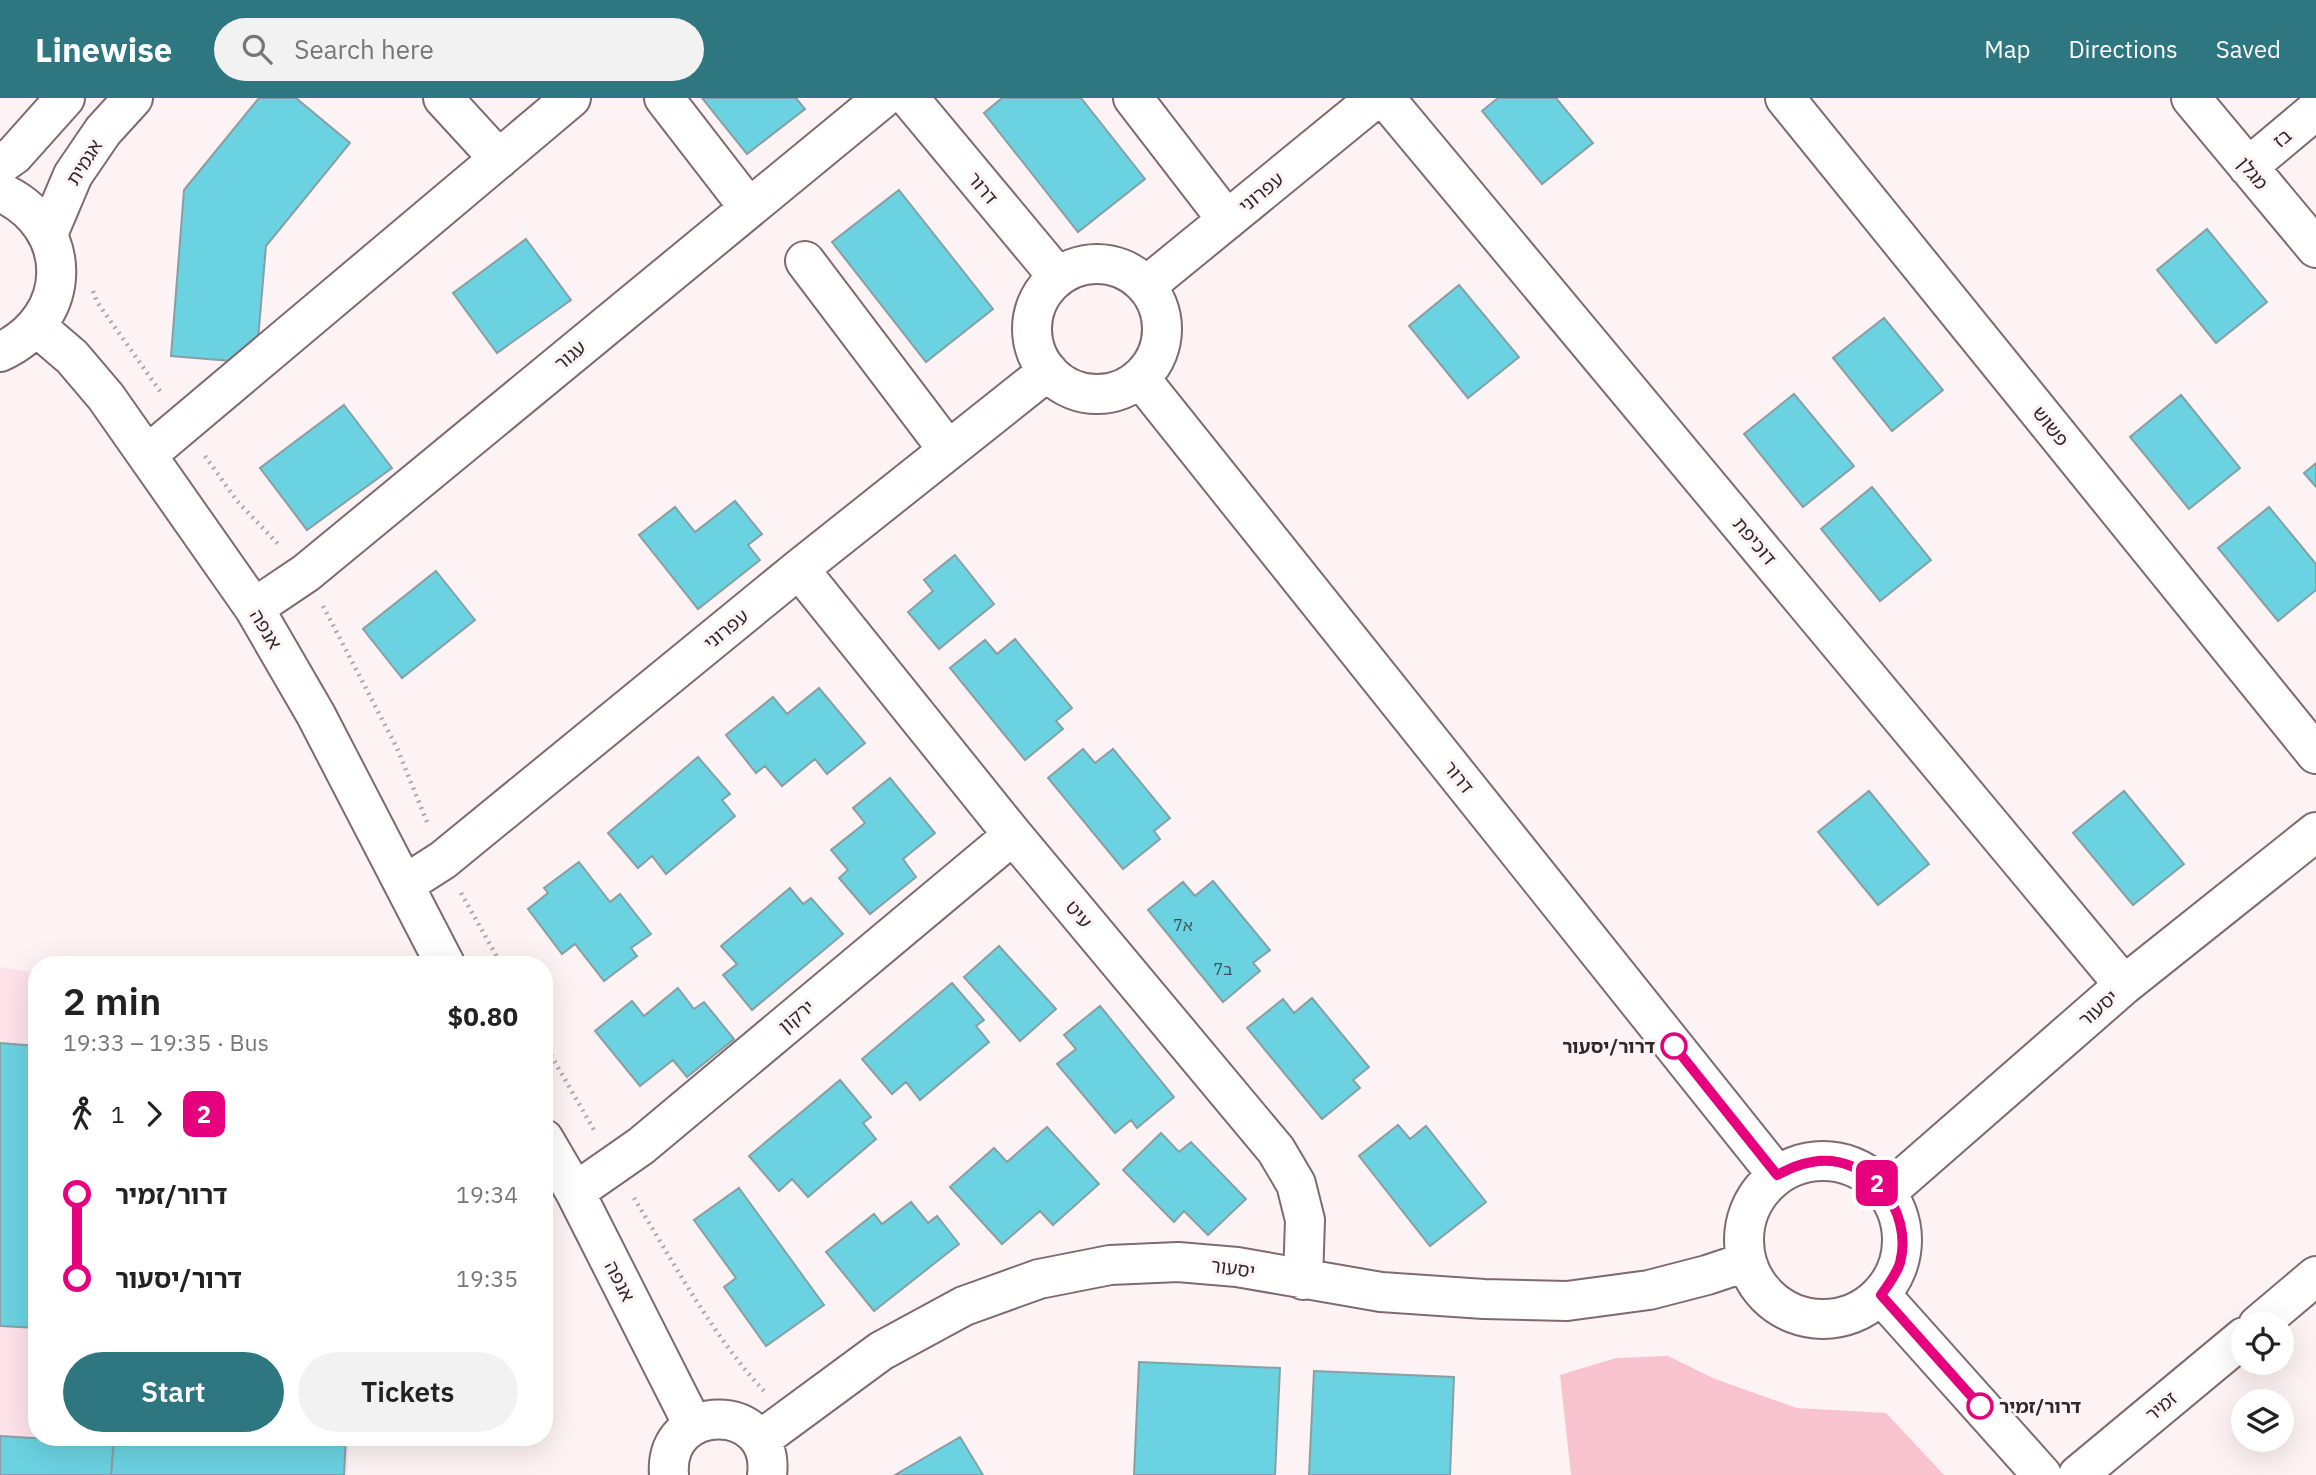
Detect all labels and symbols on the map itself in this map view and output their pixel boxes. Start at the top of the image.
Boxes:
street label: בז [2268,123,2296,153]
street label: אגמית [61,135,107,189]
street label: מגלן [2232,152,2274,194]
street label: דרור [963,167,1003,209]
street label: עפרוני [1234,167,1288,217]
street label: עגור [549,335,591,375]
street label: פשוש [2028,401,2074,451]
street label: דוכיפת [1728,512,1782,570]
street label: עפרוני [699,604,753,654]
street label: אנפה [245,605,287,653]
street label: דרור [1439,756,1479,798]
street label: עיט [1061,895,1097,933]
house number: 7א [1173,915,1193,935]
house number: 7ב [1214,959,1232,979]
street label: יסעור [2073,984,2123,1032]
street label: ירקון [773,994,819,1038]
marker: דרור/יסעור [1661,1033,1687,1059]
place label: דרור/יסעור [1562,1034,1655,1058]
line badge: 2 [1854,1160,1900,1206]
street label: יסעור [1209,1253,1257,1283]
street label: אנפה [600,1257,640,1305]
street label: זמיר [2140,1386,2182,1426]
marker: דרור/זמיר [1967,1393,1993,1419]
place label: דרור/זמיר [1999,1394,2081,1418]

